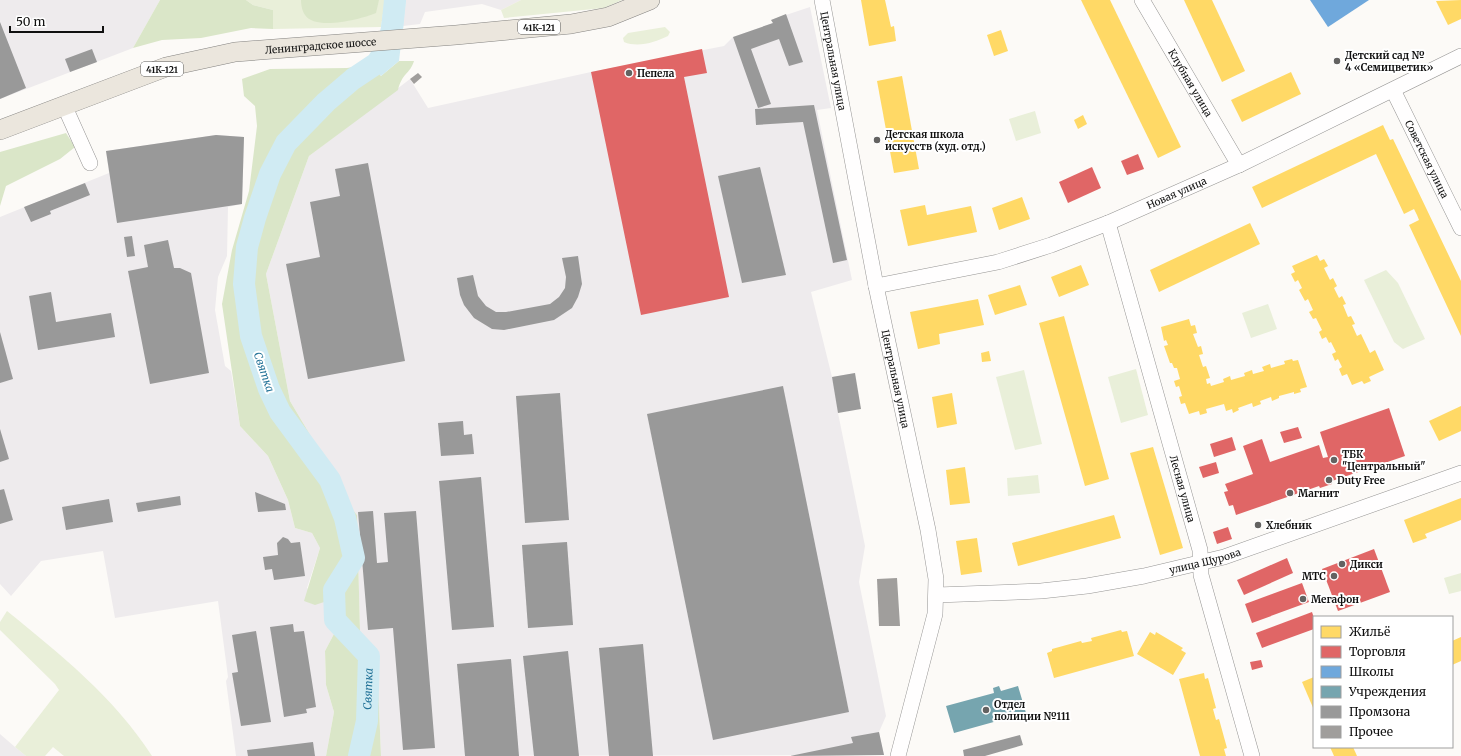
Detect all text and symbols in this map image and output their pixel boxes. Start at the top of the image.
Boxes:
scale bar [10,8,103,34]
street label: Центральная улица [818,10,849,112]
text: 50 m [16,14,45,29]
road number: 41К-121 [518,20,560,34]
street label: Ленинградское шоссе [264,35,377,56]
street label: Клубная улица [1166,47,1216,120]
place label: Детский сад № 4 «Семицветик» [1345,49,1434,74]
marker: Детский сад № 4 «Семицветик» [1332,56,1342,66]
road number: 41К-121 [141,62,183,76]
place label: Пепела [637,67,675,80]
marker: Пепела [624,68,634,78]
street label: Советская улица [1402,118,1452,201]
place label: Детская школа искусств (худ. отд.) [885,128,986,153]
marker: Детская школа искусств (худ. отд.) [872,135,882,145]
street label: Новая улица [1144,173,1209,212]
street label: Центральная улица [879,328,913,430]
water label: Святка [251,350,277,394]
place label: ТБК "Центральный" [1342,448,1425,473]
street label: Лесная улица [1167,454,1199,524]
marker: ТБК "Центральный" [1329,455,1339,465]
place label: Duty Free [1337,474,1385,487]
marker: Duty Free [1324,475,1334,485]
place label: Магнит [1298,487,1339,500]
marker: Магнит [1285,488,1295,498]
place label: Хлебник [1266,519,1312,532]
marker: Хлебник [1253,520,1263,530]
street label: улица Щурова [1168,545,1243,576]
place label: Дикси [1350,558,1383,571]
marker: Дикси [1337,559,1347,569]
place label: МТС [1302,570,1326,583]
marker: МТС [1329,571,1339,581]
place label: Мегафон [1311,593,1359,606]
marker: Мегафон [1298,594,1308,604]
legend [1313,616,1453,748]
text: Жильё [1349,624,1390,639]
text: Торговля [1349,644,1406,659]
text: Школы [1349,664,1394,679]
water label: Святка [360,668,376,710]
text: Учреждения [1348,684,1426,699]
place label: Отдел полиции №111 [994,698,1070,723]
text: Промзона [1349,704,1411,719]
marker: Отдел полиции №111 [981,705,991,715]
text: Прочее [1349,724,1393,739]

